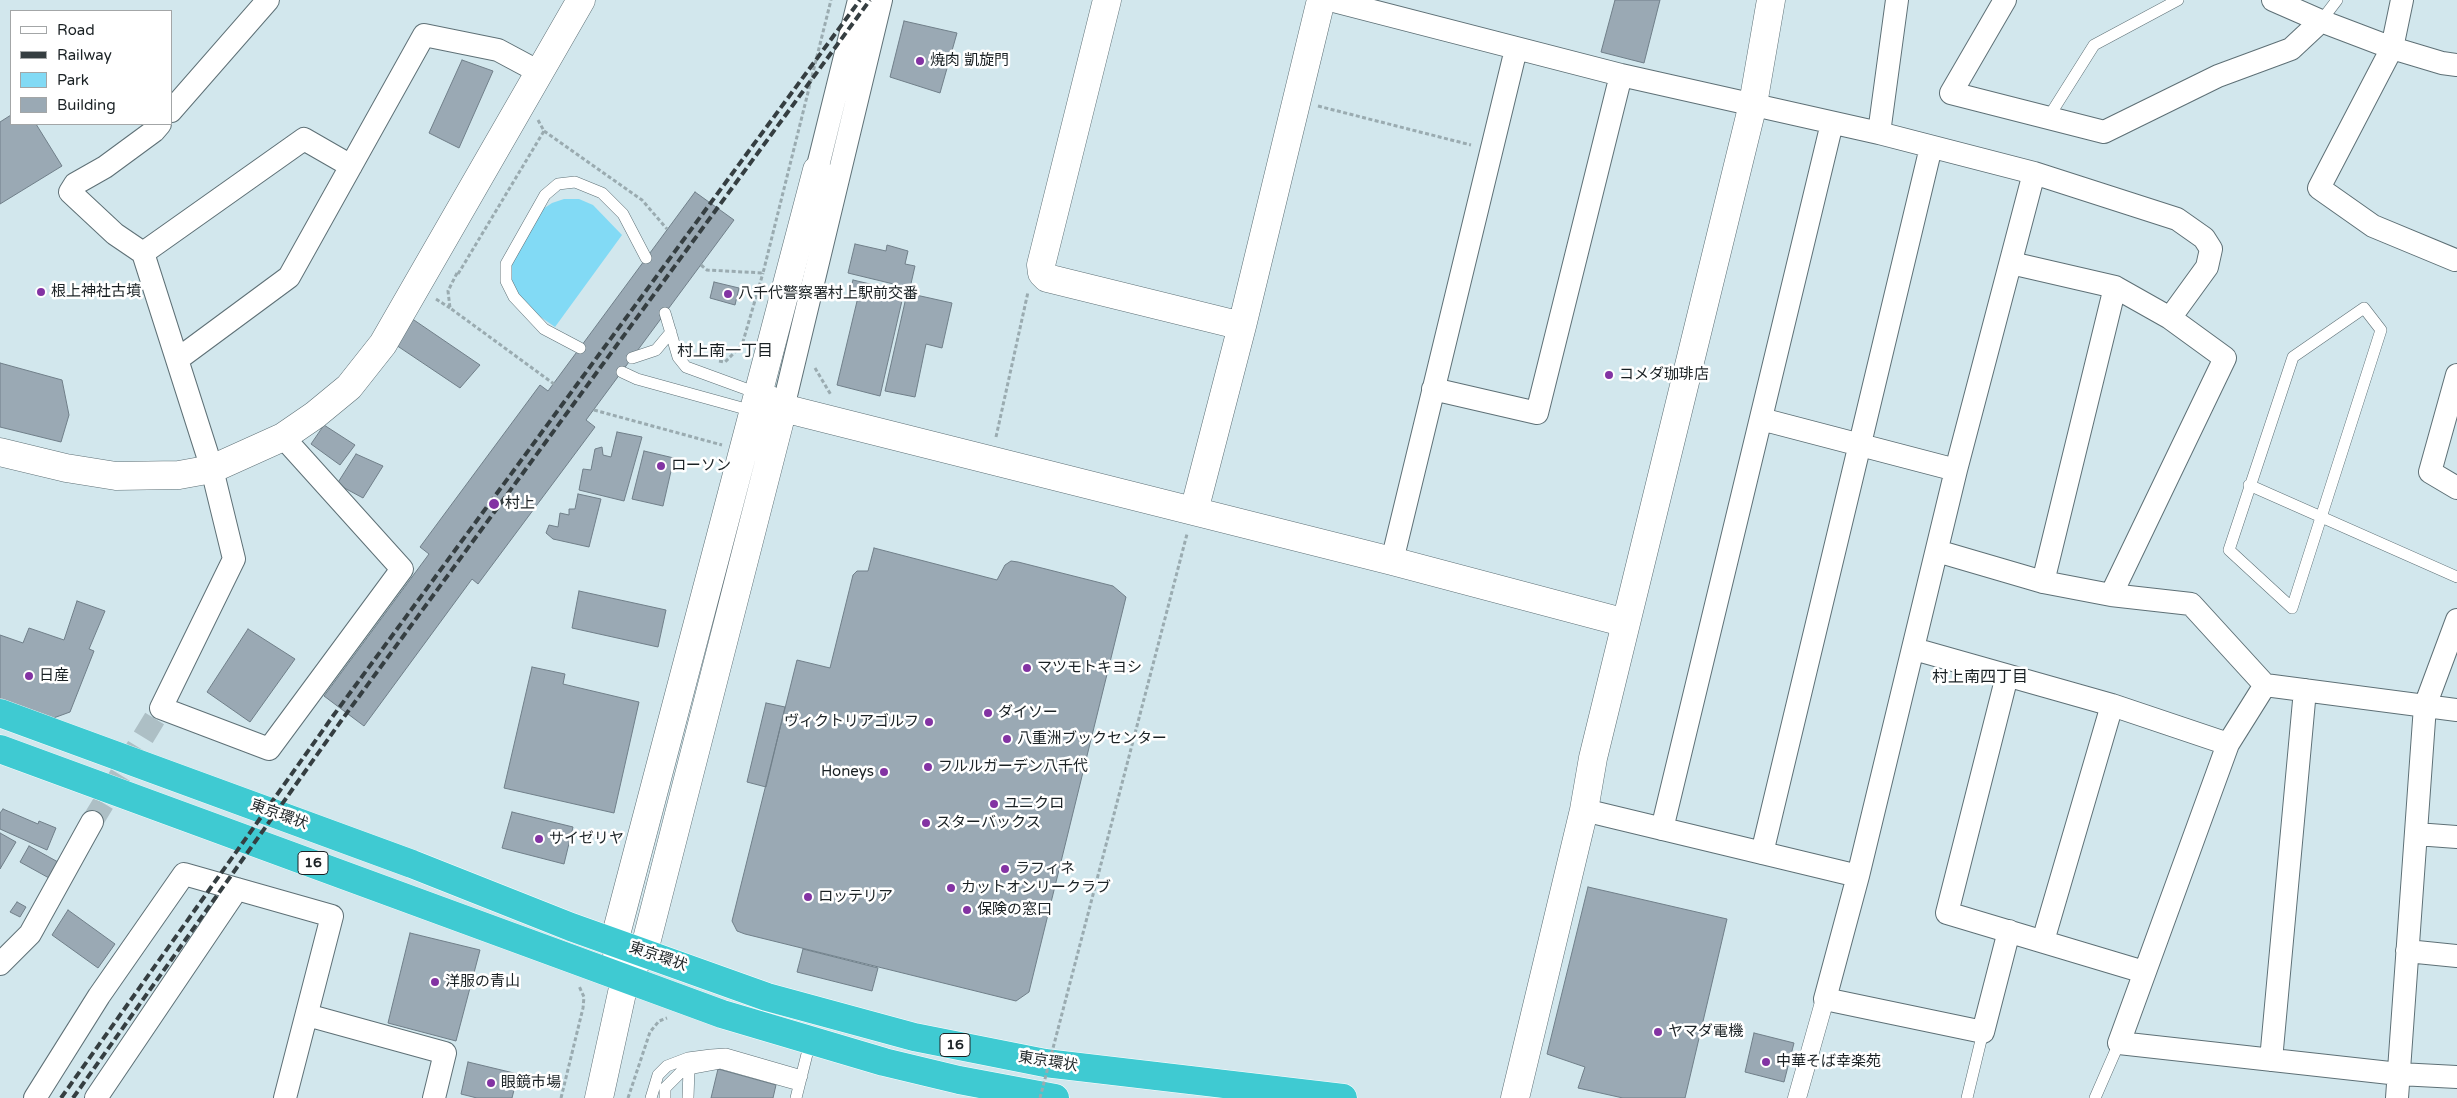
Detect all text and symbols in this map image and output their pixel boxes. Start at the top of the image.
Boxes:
legend [10,10,172,125]
text: Road [57,21,95,39]
text: Railway [57,46,112,64]
place label: 焼肉 凱旋門 [930,52,1009,70]
marker: 焼肉 凱旋門 [914,55,926,67]
text: Park [57,71,89,89]
text: Building [57,96,116,114]
place label: 根上神社古墳 [51,283,141,301]
place label: 八千代警察署村上駅前交番 [738,285,918,303]
marker: 根上神社古墳 [35,286,47,298]
marker: 八千代警察署村上駅前交番 [722,288,734,300]
district label: 村上南一丁目 [677,342,773,362]
place label: コメダ珈琲店 [1619,366,1709,384]
marker: コメダ珈琲店 [1603,369,1615,381]
place label: ローソン [671,457,731,475]
marker: ローソン [655,460,667,472]
place label: 村上 [505,495,535,513]
marker: 村上 [487,497,501,511]
place label: マツモトキヨシ [1037,659,1142,677]
marker: マツモトキヨシ [1021,662,1033,674]
place label: 日産 [39,667,69,685]
district label: 村上南四丁目 [1932,668,2028,688]
marker: 日産 [23,670,35,682]
place label: ダイソー [998,704,1058,722]
marker: ダイソー [982,707,994,719]
place label: ヴィクトリアゴルフ [784,713,919,731]
marker: ヴィクトリアゴルフ [923,716,935,728]
place label: 八重洲ブックセンター [1017,730,1167,748]
marker: 八重洲ブックセンター [1001,733,1013,745]
place label: フルルガーデン八千代 [938,758,1088,776]
marker: フルルガーデン八千代 [922,761,934,773]
place label: Honeys [821,763,874,781]
marker: Honeys [878,766,890,778]
place label: ユニクロ [1004,795,1064,813]
street label: 東京環状 [248,796,310,834]
marker: ユニクロ [988,798,1000,810]
place label: スターバックス [936,814,1041,832]
marker: スターバックス [920,817,932,829]
place label: サイゼリヤ [549,830,624,848]
marker: サイゼリヤ [533,833,545,845]
road number: 16 [298,851,328,874]
place label: ラフィネ [1015,860,1075,878]
marker: ラフィネ [999,863,1011,875]
place label: カットオンリークラブ [961,879,1111,897]
marker: カットオンリークラブ [945,882,957,894]
place label: ロッテリア [818,888,893,906]
marker: ロッテリア [802,891,814,903]
place label: 保険の窓口 [977,901,1052,919]
marker: 保険の窓口 [961,904,973,916]
street label: 東京環状 [627,939,689,975]
place label: 洋服の青山 [445,973,520,991]
marker: 洋服の青山 [429,976,441,988]
place label: ヤマダ電機 [1668,1023,1743,1041]
marker: ヤマダ電機 [1652,1026,1664,1038]
road number: 16 [940,1034,970,1056]
street label: 東京環状 [1017,1048,1079,1076]
place label: 中華そば幸楽苑 [1776,1053,1881,1071]
marker: 中華そば幸楽苑 [1760,1056,1772,1068]
place label: 眼鏡市場 [501,1074,561,1092]
marker: 眼鏡市場 [485,1077,497,1089]

